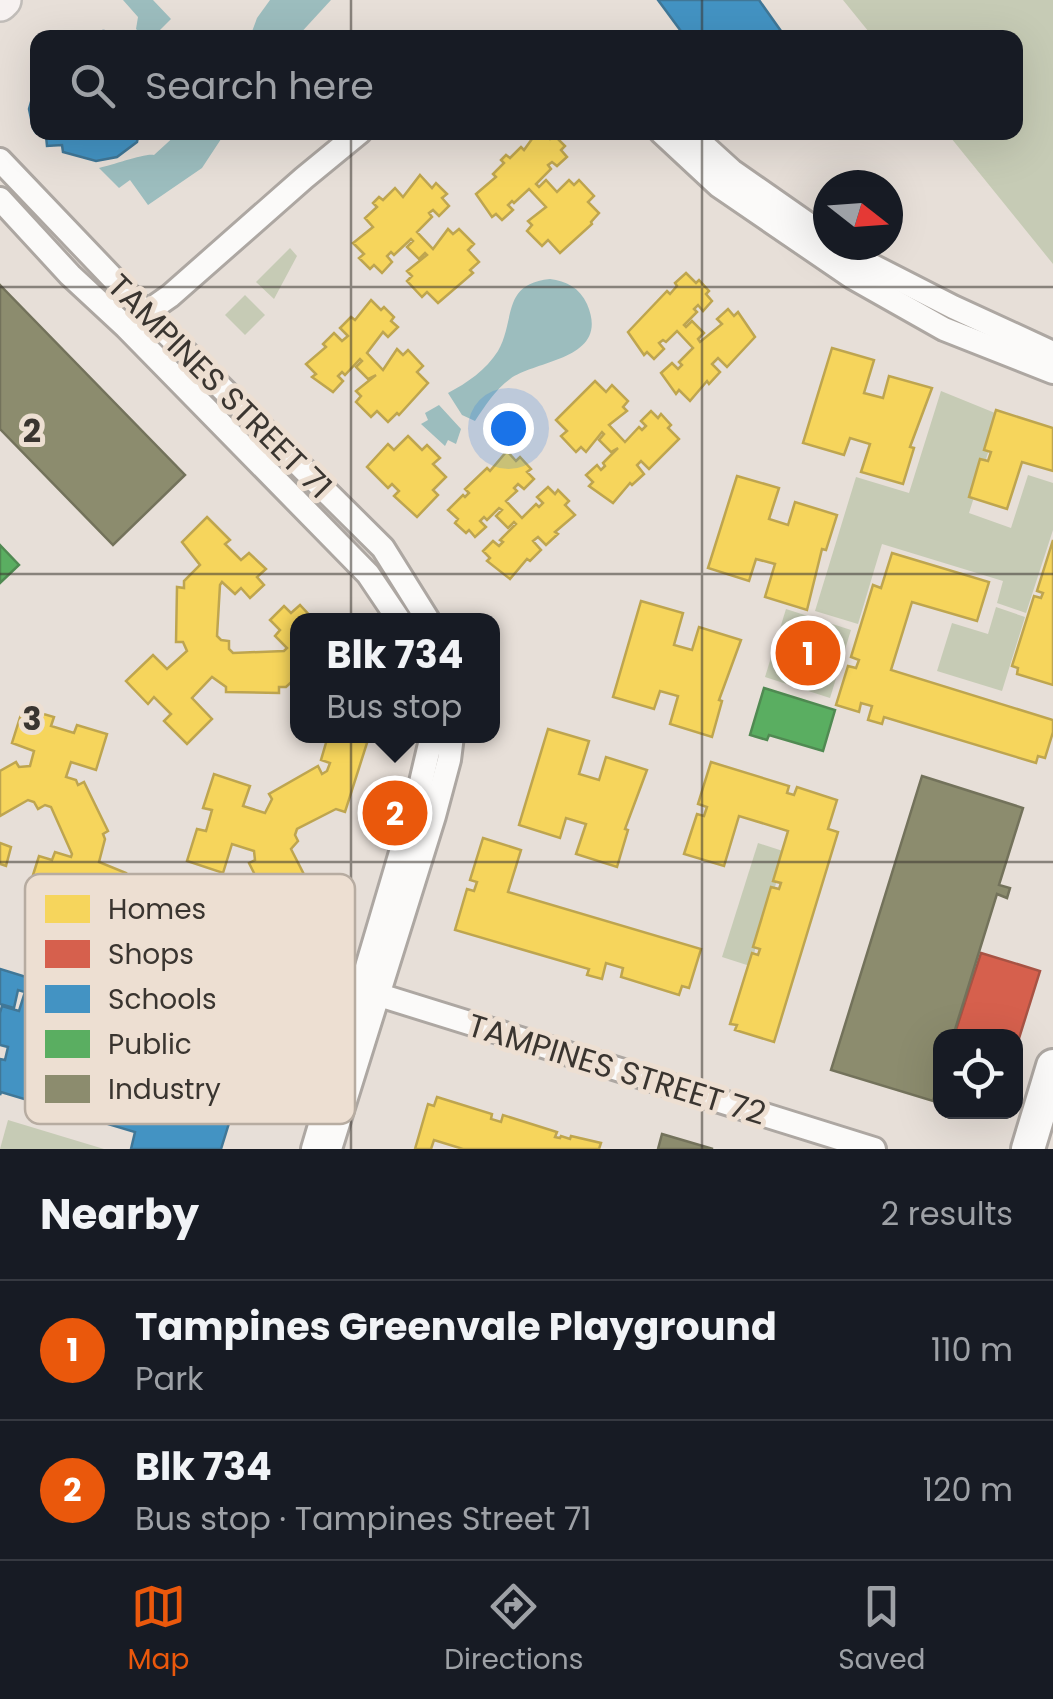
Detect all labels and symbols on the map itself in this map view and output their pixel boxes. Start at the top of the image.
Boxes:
north arrow [813,170,903,260]
street label: TAMPINES STREET 71 [98,264,342,508]
your location [483,403,534,454]
text: 2 [23,408,41,453]
pin: 1 [776,616,840,690]
text: 3 [22,696,42,741]
pin: 2 [362,776,428,850]
legend [25,874,355,1124]
text: Homes [108,890,206,929]
text: Shops [108,935,194,974]
text: Schools [108,980,217,1019]
street label: TAMPINES STREET 72 [463,1002,771,1136]
text: Public [108,1025,192,1064]
text: Industry [108,1070,221,1109]

